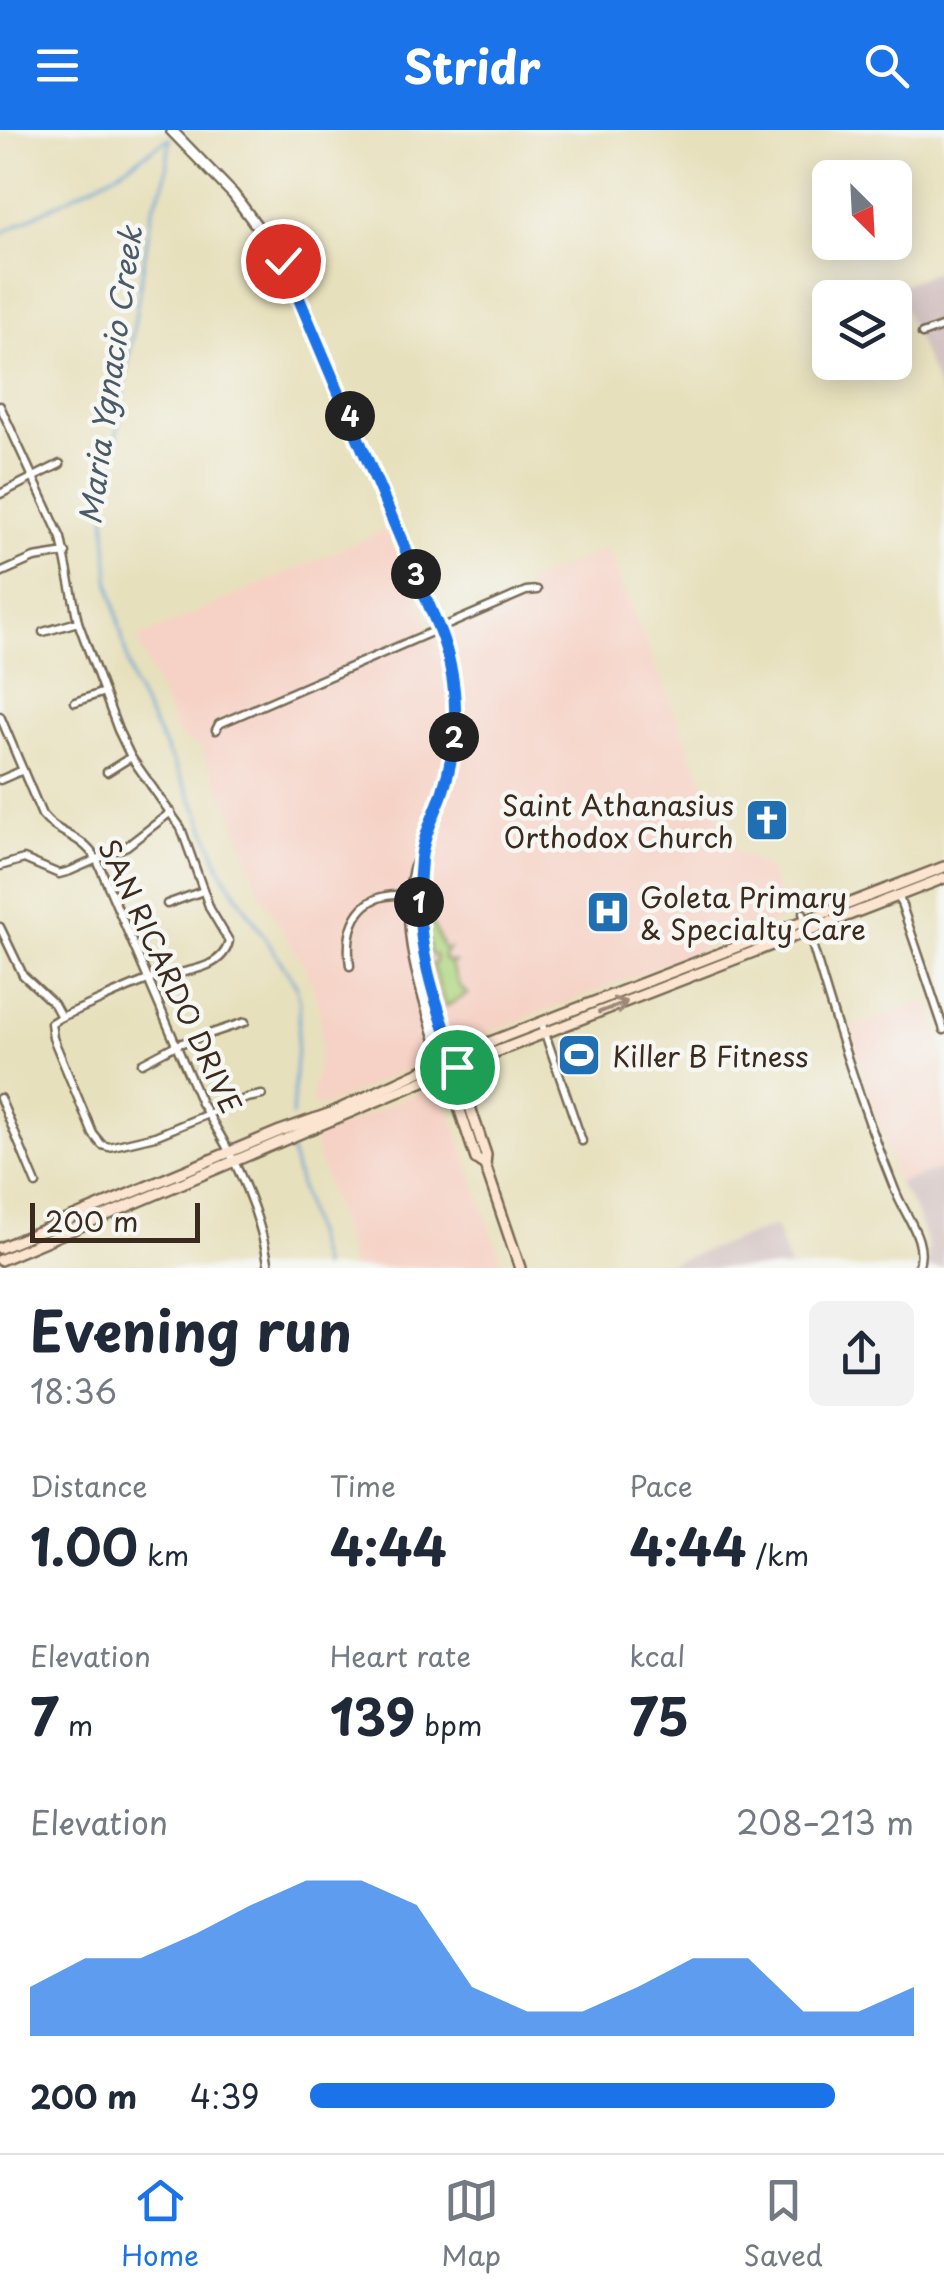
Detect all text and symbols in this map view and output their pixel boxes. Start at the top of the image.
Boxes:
text: Stridr [403,31,541,99]
icon: menu [30,38,85,93]
icon: search [859,38,914,93]
north arrow [812,160,912,260]
map controls [812,160,912,380]
pin [241,219,326,304]
water label: Maria Ygnacio Creek [66,222,152,527]
icon: check [256,234,311,289]
button: layers [812,280,912,380]
pin: 4 [325,391,375,441]
text: 4 [340,394,360,437]
pin: 3 [391,549,441,599]
text: 3 [407,552,425,595]
pin: 2 [429,712,479,762]
text: 2 [444,715,464,758]
place label: Saint Athanasius Orthodox Church [502,783,734,858]
church icon: Saint Athanasius Orthodox Church [744,797,790,843]
street label: SAN RICARDO DRIVE [89,832,253,1120]
place label: Goleta Primary & Specialty Care [640,875,866,950]
pin: 1 [394,877,444,927]
text: 1 [412,880,426,923]
hospital icon: Goleta Primary & Specialty Care [585,889,631,935]
one-way arrow [597,996,627,1014]
pin [415,1025,500,1110]
sports icon: Killer B Fitness [556,1032,602,1078]
place label: Killer B Fitness [612,1034,809,1077]
icon: arrive [430,1040,485,1095]
scale bar [30,1198,200,1242]
text: 200 m [45,1199,138,1242]
text: Evening run [30,1288,352,1371]
button: share [809,1301,914,1406]
text: 18:36 [30,1367,117,1415]
text: Distance [30,1464,148,1507]
text: Time [330,1464,396,1507]
text: Pace [629,1464,693,1507]
text: 1.00 [30,1507,138,1583]
text: 4:44 [330,1507,447,1583]
text: 4:44 [629,1507,746,1583]
text: km [138,1533,189,1576]
text: /km [746,1533,809,1576]
text: Elevation [30,1634,151,1677]
text: Heart rate [330,1634,471,1677]
text: kcal [629,1634,685,1677]
text: 7 [30,1677,59,1753]
text: 139 [330,1677,415,1753]
text: 75 [629,1677,689,1753]
text: m [59,1703,93,1746]
text: bpm [415,1703,482,1746]
text: Elevation [30,1798,168,1846]
text: 208–213 m [736,1798,914,1846]
text: 200 m [30,2072,137,2120]
text: 4:39 [190,2072,259,2120]
tab: Home [121,2173,199,2276]
tab: Map [441,2173,501,2276]
tab: Saved [743,2173,823,2276]

